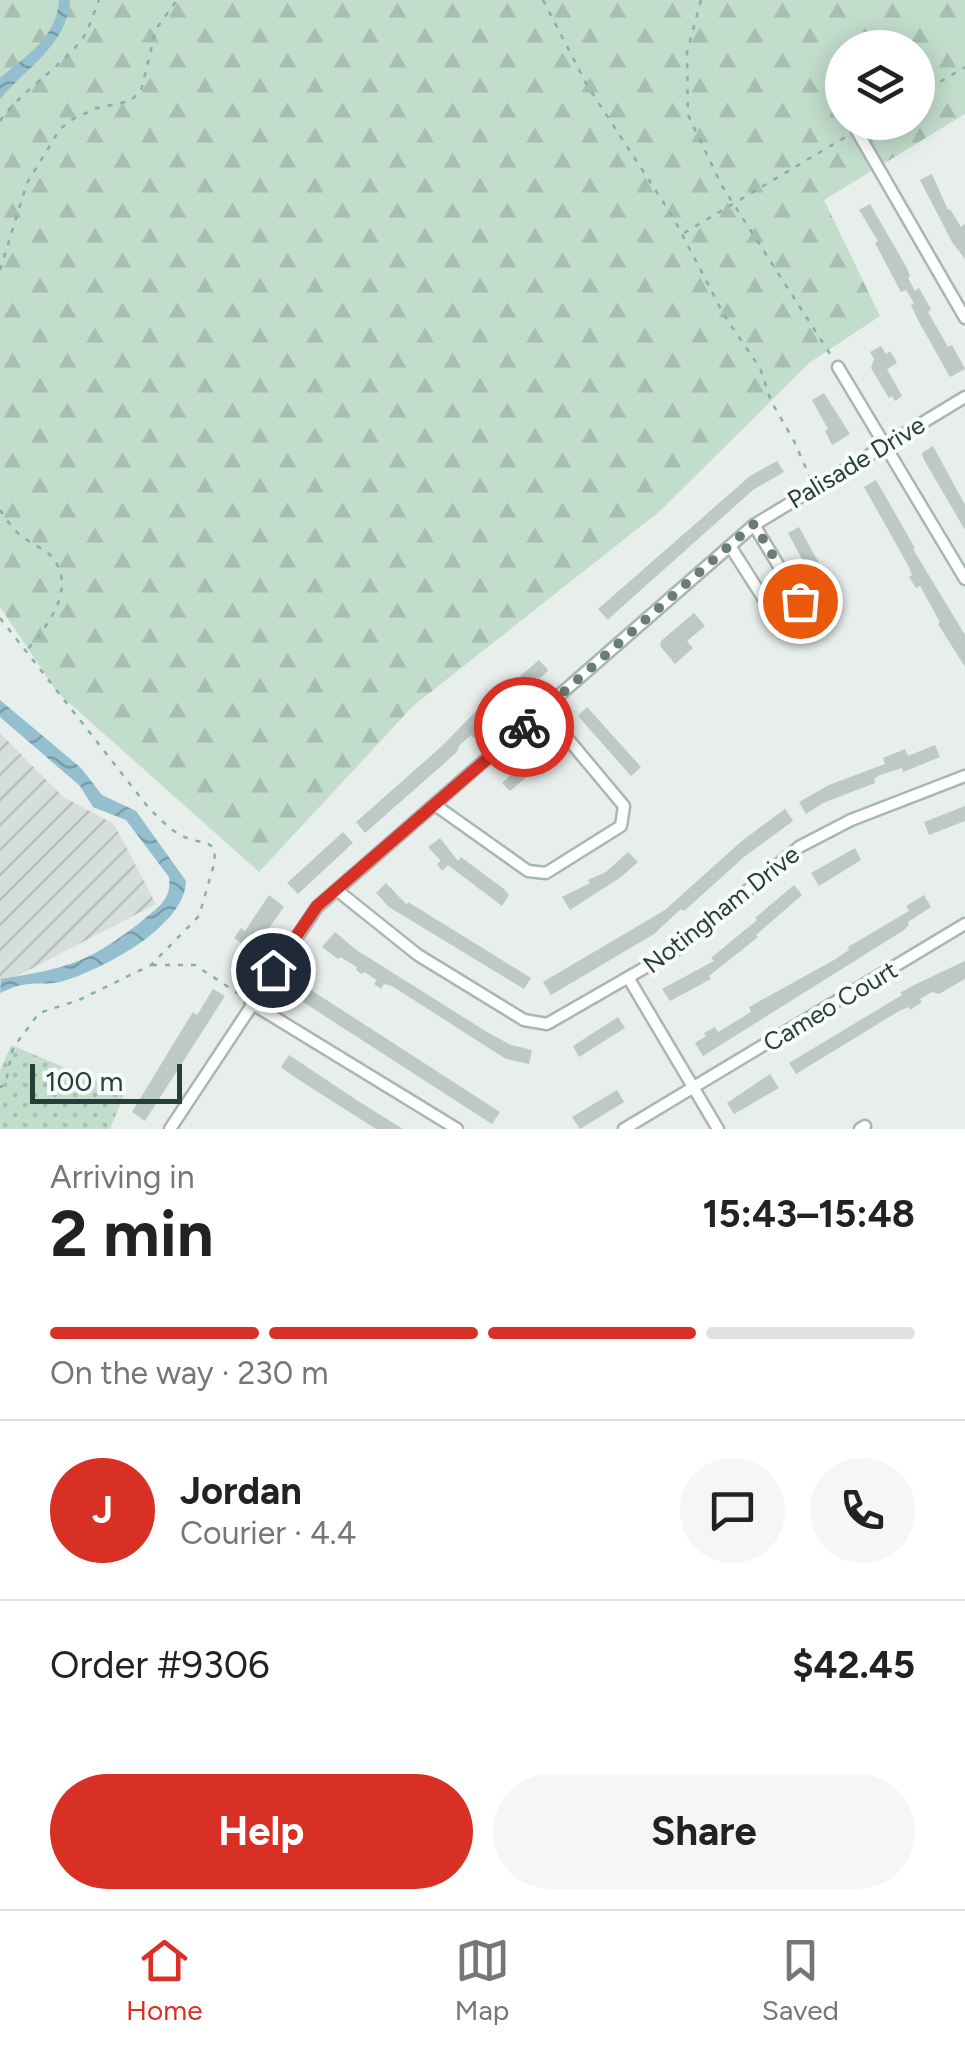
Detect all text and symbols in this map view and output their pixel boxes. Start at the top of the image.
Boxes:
map controls [825,30,935,140]
button: layers [825,30,935,140]
street label: Palisade Drive [782,409,930,515]
pin [758,559,843,644]
icon: bag [773,574,828,629]
courier [474,677,574,777]
icon: bike [497,700,552,755]
street label: Notingham Drive [637,839,805,979]
pin [231,928,316,1013]
icon: home [246,943,301,998]
street label: Cameo Court [758,954,902,1058]
scale bar [30,1059,182,1104]
text: 100 m [45,1064,123,1098]
text: Arriving in [50,1158,195,1196]
text: 15:43–15:48 [703,1191,915,1237]
text: 2 min [50,1194,214,1272]
text: On the way · 230 m [50,1354,328,1392]
button: chat [680,1458,785,1563]
button: phone [810,1458,915,1563]
text: Jordan [180,1468,302,1514]
text: J [92,1487,113,1533]
text: Courier · 4.4 [180,1514,356,1552]
text: Order #9306 [50,1642,270,1688]
text: $42.45 [792,1642,915,1688]
button: Help [50,1774,473,1889]
button: Share [493,1774,915,1889]
tab: Home [126,1933,202,2027]
tab: Map [455,1933,510,2027]
tab: Saved [762,1933,839,2027]

